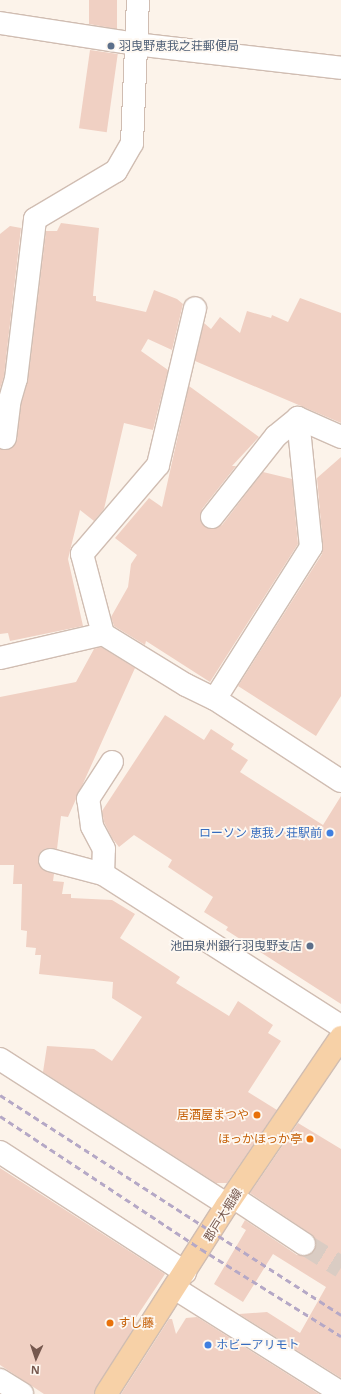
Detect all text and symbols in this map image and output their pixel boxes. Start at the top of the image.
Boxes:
place label: 羽曳野恵我之荘郵便局 [119,39,239,53]
marker: 羽曳野恵我之荘郵便局 [106,41,116,51]
place label: ローソン 恵我ノ荘駅前 [199,826,322,840]
marker: ローソン 恵我ノ荘駅前 [325,828,335,838]
place label: 池田泉州銀行羽曳野支店 [170,939,302,953]
marker: 池田泉州銀行羽曳野支店 [305,941,315,951]
place label: 居酒屋まつや [177,1108,249,1122]
marker: 居酒屋まつや [252,1110,262,1120]
place label: ほっかほっか亭 [218,1132,302,1146]
marker: ほっかほっか亭 [305,1134,315,1144]
street label: 郡戸大堀線 [201,1186,245,1244]
place label: すし藤 [118,1316,154,1330]
marker: すし藤 [105,1318,115,1328]
north arrow [16,1338,56,1378]
place label: ホビーアリモト [216,1338,300,1352]
marker: ホビーアリモト [203,1340,213,1350]
text: N [30,1363,40,1378]

